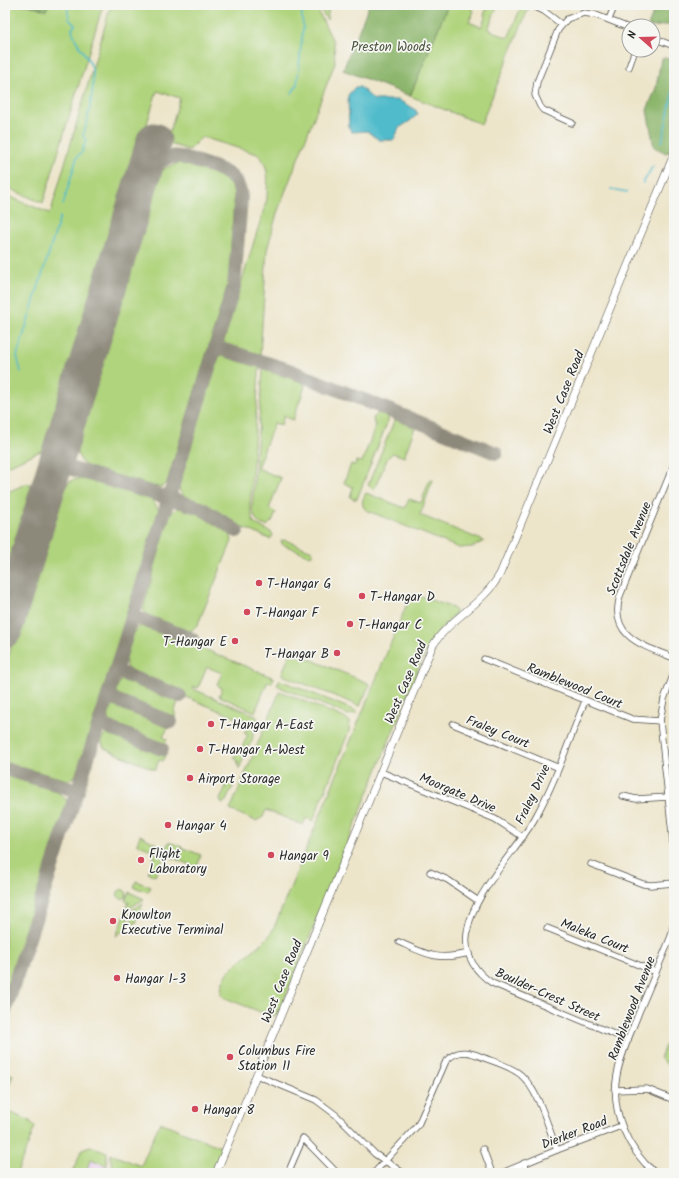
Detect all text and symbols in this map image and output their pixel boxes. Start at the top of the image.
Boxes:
north arrow [621,18,661,58]
text: N [623,29,642,41]
park label: Preston Woods [351,37,431,58]
street label: West Case Road [538,347,591,437]
street label: Scottsdale Avenue [601,498,658,599]
place label: T-Hangar G [267,574,331,595]
marker: T-Hangar G [254,578,264,588]
place label: T-Hangar D [370,587,435,608]
marker: T-Hangar D [357,591,367,601]
place label: T-Hangar F [255,603,319,624]
marker: T-Hangar F [242,607,252,617]
place label: T-Hangar C [358,615,422,636]
marker: T-Hangar C [345,619,355,629]
place label: T-Hangar E [163,632,227,653]
marker: T-Hangar E [230,636,240,646]
street label: West Case Road [379,637,434,727]
place label: T-Hangar B [264,644,329,665]
marker: T-Hangar B [332,648,342,658]
street label: Ramblewood Court [524,658,626,715]
street label: Fraley Court [463,710,533,755]
place label: T-Hangar A-East [219,715,315,736]
marker: T-Hangar A-East [206,719,216,729]
place label: T-Hangar A-West [208,740,306,761]
marker: T-Hangar A-West [195,744,205,754]
street label: Fraley Drive [510,761,557,828]
street label: Moorgate Drive [416,768,499,819]
place label: Airport Storage [198,769,280,790]
marker: Airport Storage [185,773,195,783]
place label: Hangar 4 [176,816,227,837]
marker: Hangar 4 [163,820,173,830]
place label: Flight Laboratory [149,844,208,880]
place label: Hangar 9 [279,846,330,867]
marker: Hangar 9 [266,850,276,860]
marker: Flight Laboratory [136,855,146,865]
place label: Knowlton Executive Terminal [121,905,223,941]
street label: Maleka Court [557,913,633,960]
marker: Knowlton Executive Terminal [108,916,118,926]
street label: West Case Road [256,936,309,1026]
street label: Ramblewood Avenue [603,953,662,1064]
street label: Boulder-Crest Street [492,963,604,1028]
place label: Hangar 1-3 [125,969,186,990]
marker: Hangar 1-3 [112,973,122,983]
place label: Columbus Fire Station 11 [238,1041,315,1077]
marker: Columbus Fire Station 11 [225,1052,235,1062]
place label: Hangar 8 [203,1100,255,1121]
marker: Hangar 8 [190,1104,200,1114]
street label: Dierker Road [538,1111,611,1156]

